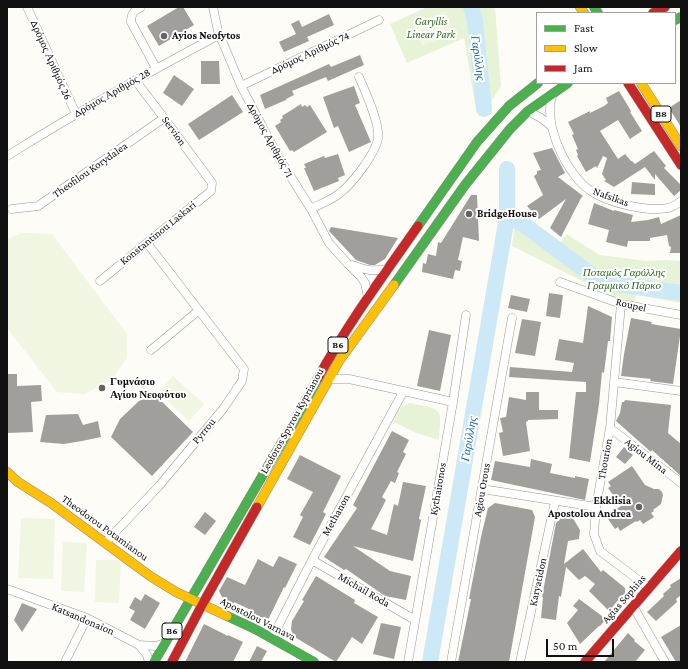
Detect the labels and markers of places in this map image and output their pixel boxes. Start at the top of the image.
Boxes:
place label: Ayios Neofytos [172,29,240,43]
marker: Ayios Neofytos [159,31,169,41]
place label: BridgeHouse [477,207,537,221]
marker: BridgeHouse [464,209,474,219]
place label: Γυμνάσιο Αγίου Νεοφύτου [110,375,186,401]
marker: Γυμνάσιο Αγίου Νεοφύτου [97,383,107,393]
place label: Ekklisia Apostolou Andrea [548,494,631,520]
marker: Ekklisia Apostolou Andrea [634,502,644,512]

